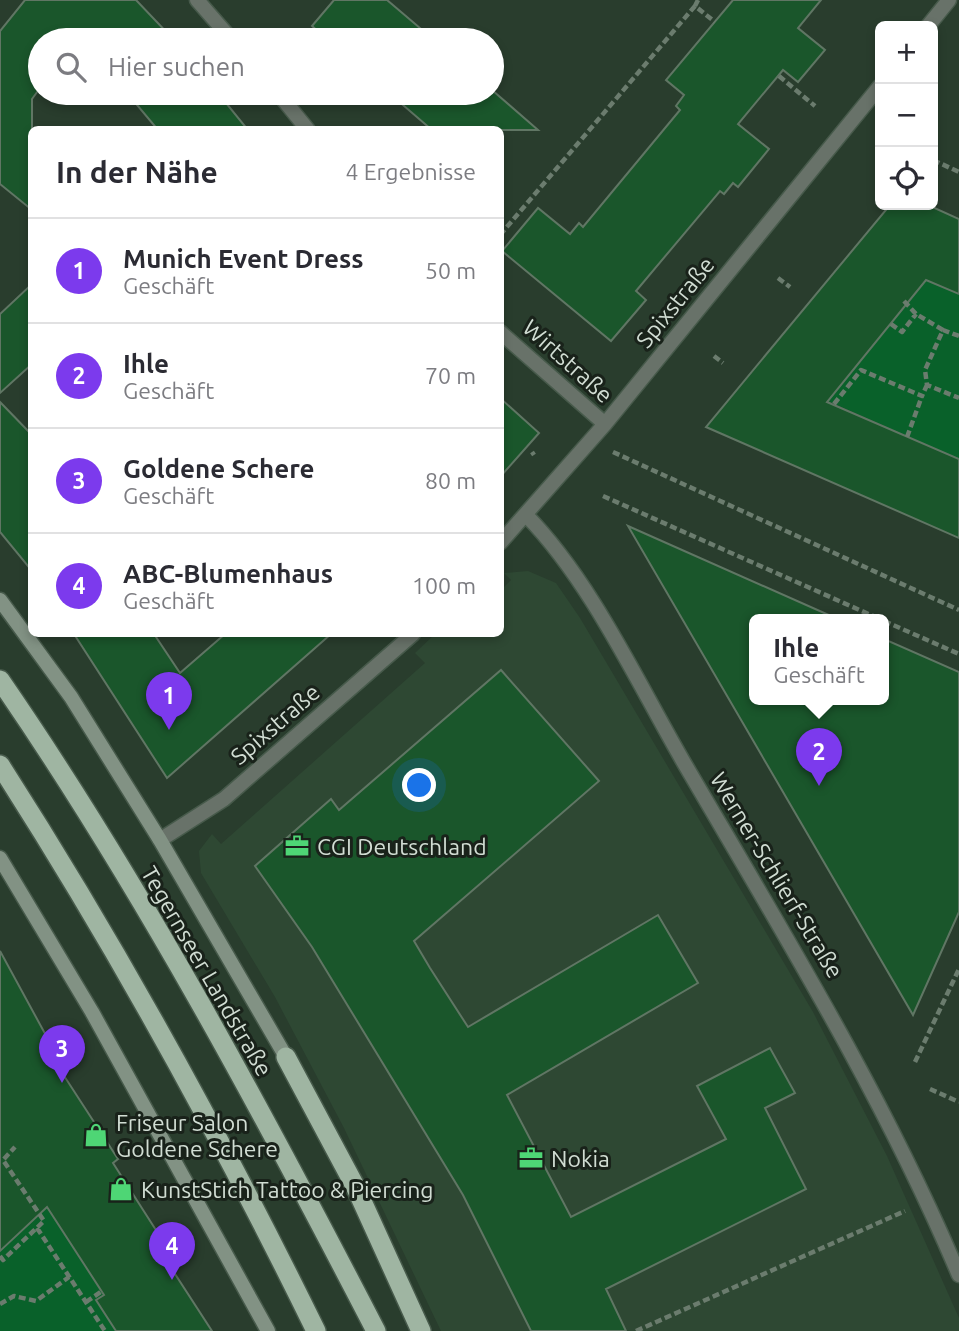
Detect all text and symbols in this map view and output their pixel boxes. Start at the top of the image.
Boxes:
map controls [875,21,938,210]
button: + [875,21,938,84]
search box [28,28,504,105]
icon: search [52,48,90,86]
text: Hier suchen [108,52,245,81]
button: − [875,84,938,147]
button: locate [875,147,938,210]
text: In der Nähe [56,155,218,189]
text: 4 Ergebnisse [345,159,476,184]
text: Munich Event Dress [123,244,363,273]
street label: Spixstraße [631,252,719,352]
text: 1 [73,258,85,283]
text: 50 m [425,258,476,283]
text: Geschäft [123,273,214,298]
street label: Wirtstraße [518,315,618,407]
text: Ihle [123,349,169,378]
text: 2 [73,363,85,388]
text: 70 m [425,363,476,388]
text: Geschäft [123,378,214,403]
text: Goldene Schere [123,454,315,483]
text: 3 [73,468,85,493]
text: 80 m [425,468,476,493]
text: Geschäft [123,483,214,508]
text: ABC-Blumenhaus [123,559,333,588]
text: 4 [73,573,85,598]
text: 100 m [412,573,476,598]
text: Geschäft [123,588,214,613]
popup [749,614,889,705]
text: Ihle [773,633,819,662]
text: Geschäft [773,662,865,687]
pin: 1 [146,672,192,730]
street label: Spixstraße [226,679,324,769]
pin: 2 [796,728,842,786]
your location [402,768,436,802]
street label: Werner-Schlierf-Straße [706,768,848,982]
office icon: CGI Deutschland [283,832,311,860]
place label: CGI Deutschland [317,834,487,859]
street label: Tegernseer Landstraße [137,862,277,1080]
pin: 3 [39,1025,85,1083]
place label: Friseur Salon Goldene Schere [116,1110,278,1161]
shop icon: Friseur Salon Goldene Schere [82,1121,110,1149]
office icon: Nokia [517,1144,545,1172]
place label: Nokia [551,1146,610,1171]
shop icon: KunstStich Tattoo & Piercing [107,1175,135,1203]
place label: KunstStich Tattoo & Piercing [141,1177,434,1202]
pin: 4 [149,1222,195,1280]

